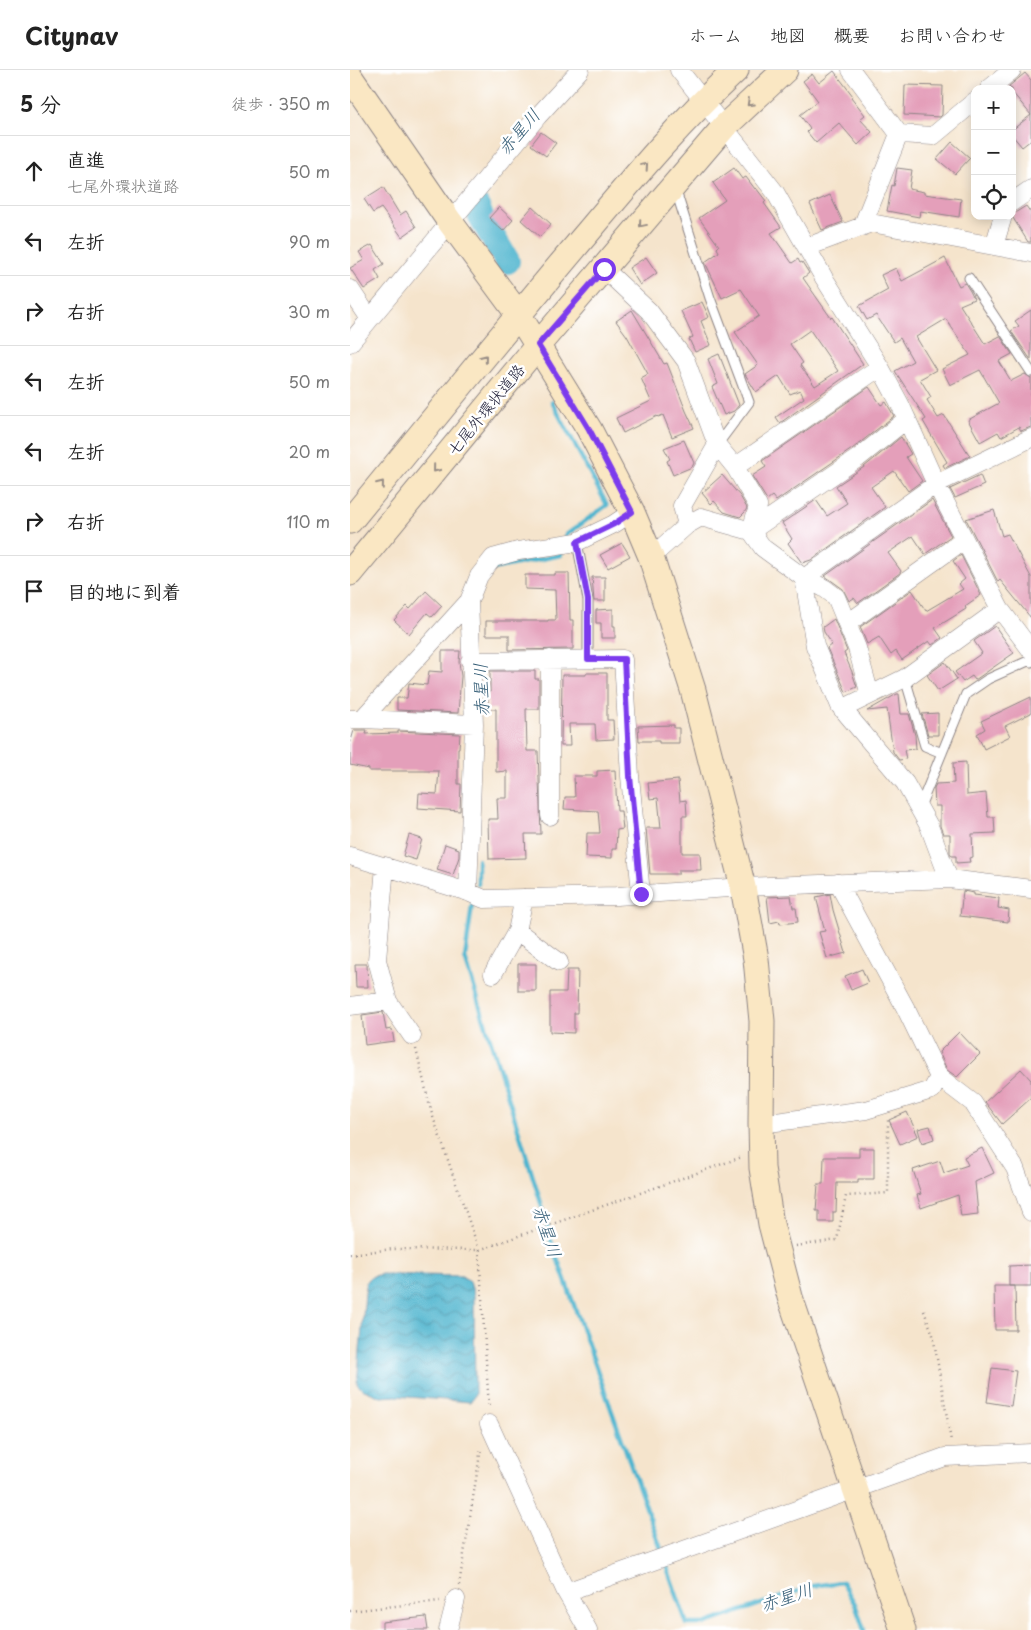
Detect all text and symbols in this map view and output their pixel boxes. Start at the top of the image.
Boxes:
text: Citynav [25,17,118,53]
text: ホーム [689,21,742,48]
text: 地図 [770,21,806,48]
text: 概要 [834,21,870,48]
text: お問い合わせ [898,21,1006,48]
map controls [971,85,1016,220]
button: + [971,85,1016,130]
text: 5 分 [20,87,61,119]
text: 徒歩 · 350 m [231,91,330,115]
one-way arrow [746,97,755,106]
water label: 赤星川 [490,102,546,160]
button: − [971,130,1016,175]
text: 直進 [67,145,105,173]
icon: ahead [20,157,48,185]
text: 50 m [289,159,330,183]
one-way arrow [639,163,648,172]
text: 七尾外環状道路 [67,173,179,197]
button: locate [971,175,1016,220]
one-way arrow [638,219,647,228]
icon: left [20,227,48,255]
text: 左折 [67,227,105,255]
text: 90 m [289,229,330,253]
route start [593,258,616,281]
icon: right [20,297,48,325]
text: 右折 [67,297,105,325]
text: 30 m [288,299,330,323]
one-way arrow [478,355,486,364]
street label: 七尾外環状道路 [440,358,530,460]
icon: left [20,367,48,395]
text: 左折 [67,367,105,395]
text: 50 m [289,369,330,393]
icon: left [20,437,48,465]
text: 左折 [67,437,105,465]
text: 20 m [289,439,330,463]
one-way arrow [433,463,441,472]
one-way arrow [375,480,384,489]
icon: right [20,507,48,535]
text: 右折 [67,507,105,535]
text: 110 m [287,509,330,533]
icon: arrive [20,577,48,605]
text: 目的地に到着 [67,577,181,605]
water label: 赤星川 [466,663,494,717]
route end [630,883,653,906]
water label: 赤星川 [527,1201,569,1261]
water label: 赤星川 [756,1575,816,1617]

